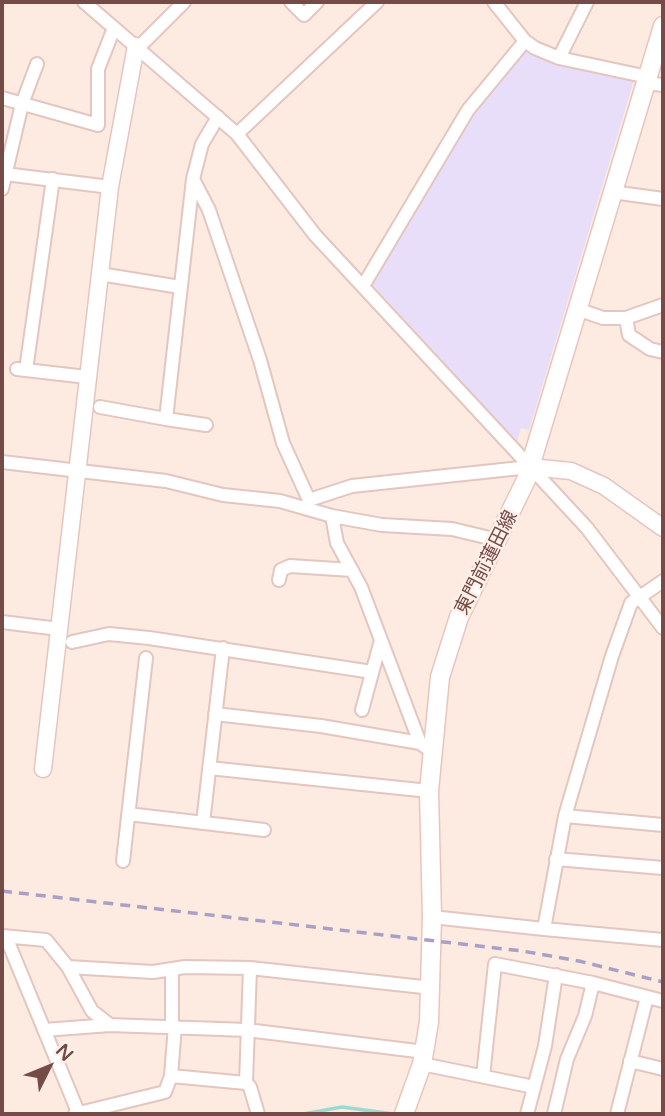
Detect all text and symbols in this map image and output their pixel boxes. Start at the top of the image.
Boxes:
street label: 東門前蓮田線 [451,507,523,619]
north arrow [14,1032,84,1102]
text: N [51,1040,78,1066]

